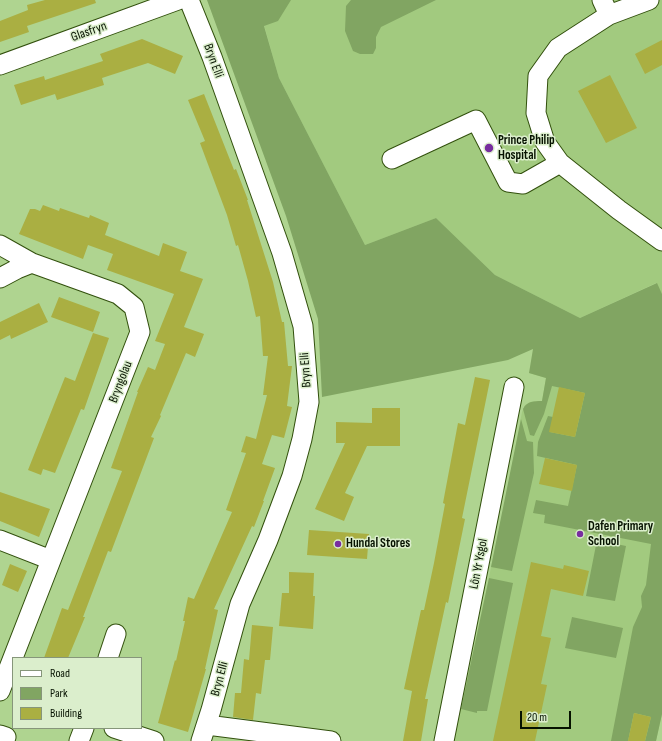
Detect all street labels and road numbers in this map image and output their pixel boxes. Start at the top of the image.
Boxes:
street label: Glasfryn [69,18,109,46]
street label: Bryn Elli [200,42,226,80]
street label: Bryn Elli [297,352,315,388]
street label: Bryngolau [106,359,136,405]
street label: Lôn Yr Ysgol [466,538,492,590]
street label: Bryn Elli [208,660,232,698]

